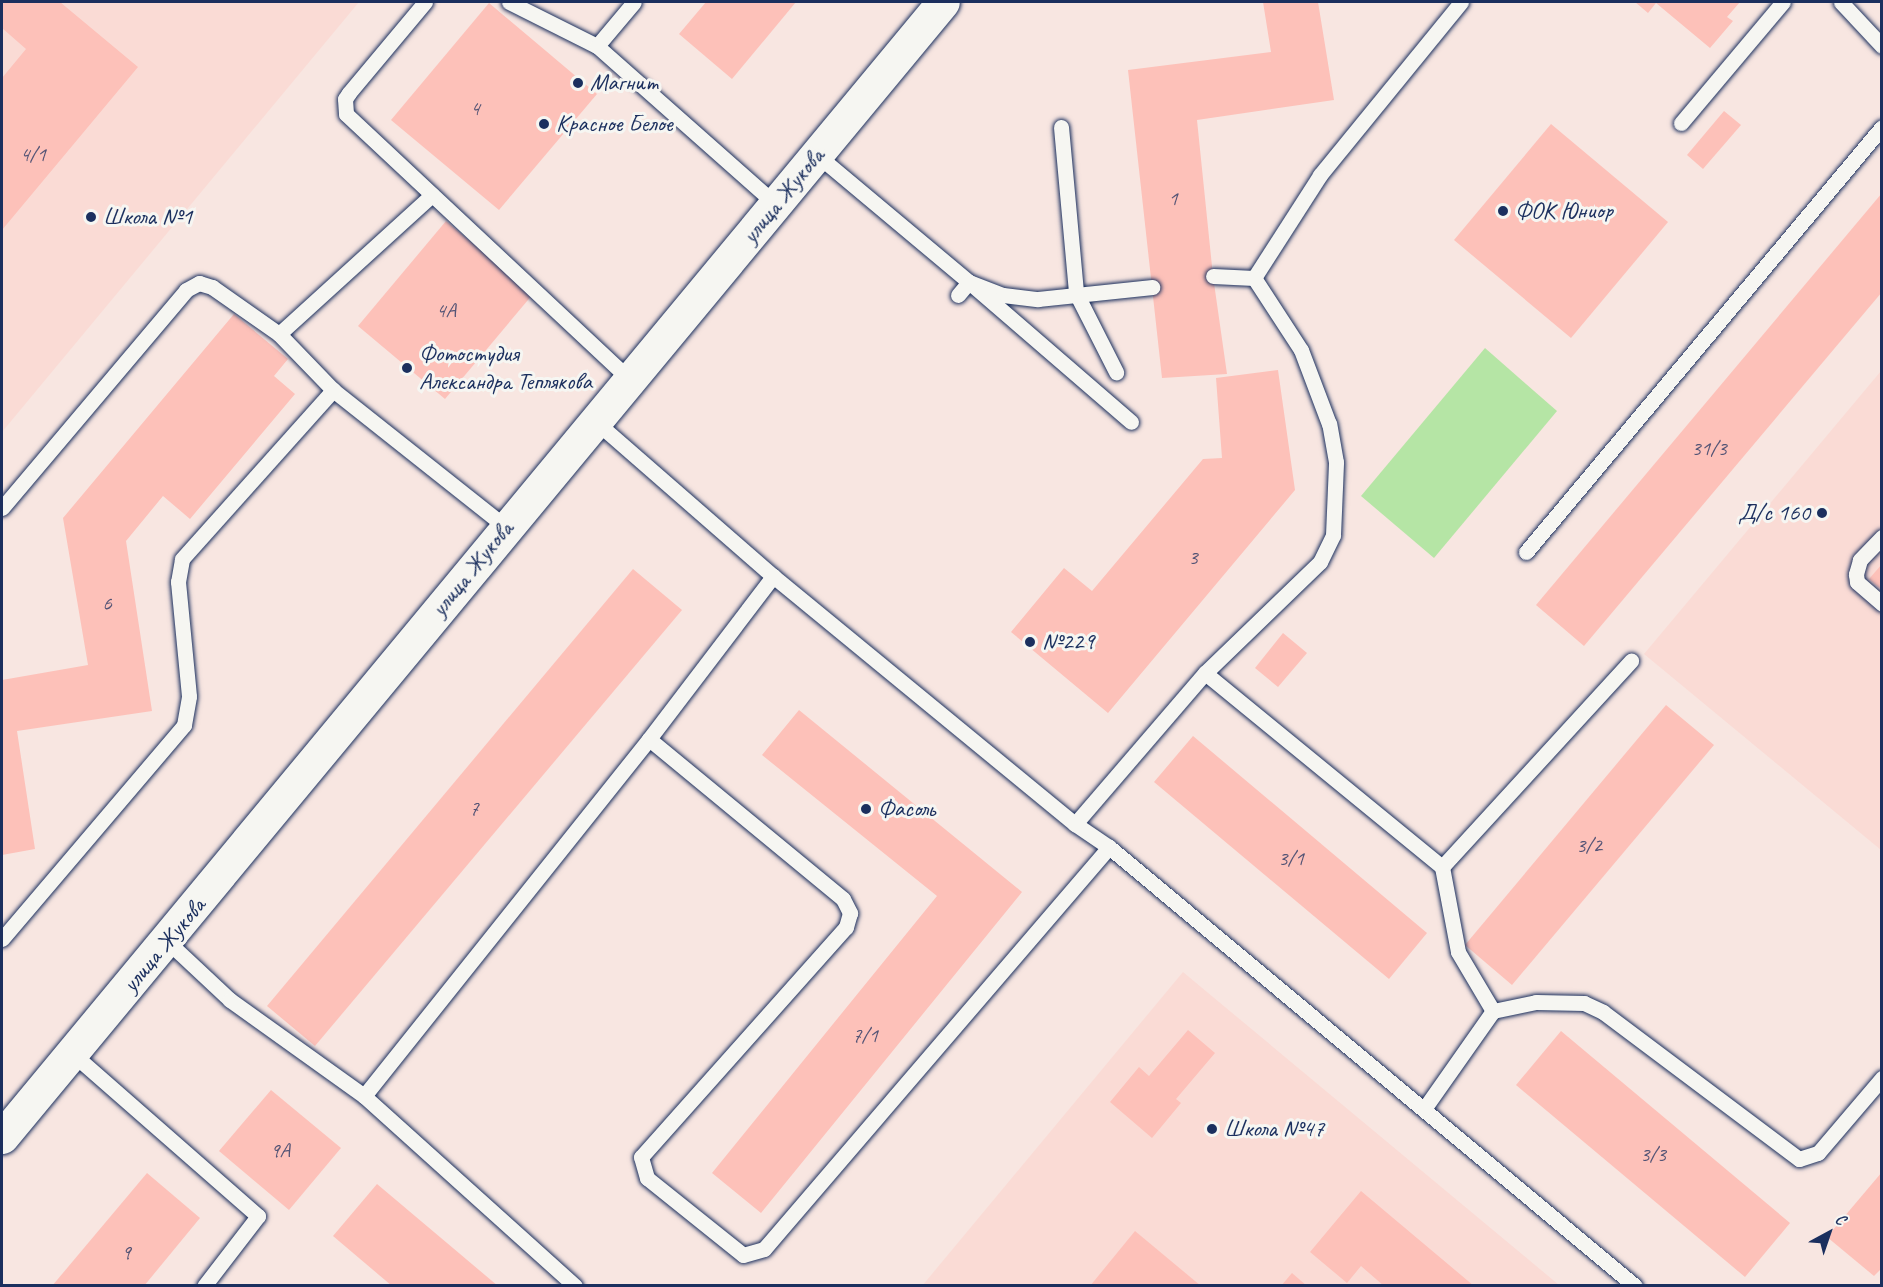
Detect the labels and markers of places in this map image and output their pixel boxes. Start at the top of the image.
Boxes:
place label: Магнит [590,69,658,97]
marker: Магнит [571,76,585,90]
place label: Красное Белое [556,110,672,138]
marker: Красное Белое [537,117,551,131]
place label: ФОК Юниор [1515,197,1614,225]
place label: Школа №1 [103,203,192,231]
marker: ФОК Юниор [1496,204,1510,218]
marker: Школа №1 [84,210,98,224]
place label: Фотостудия Александра Теплякова [419,340,592,396]
marker: Фотостудия Александра Теплякова [400,361,414,375]
place label: Д/с 160 [1738,499,1810,527]
marker: Д/с 160 [1815,506,1829,520]
place label: №229 [1042,628,1094,656]
marker: №229 [1023,635,1037,649]
place label: Фасоль [878,795,935,823]
marker: Фасоль [859,802,873,816]
place label: Школа №47 [1224,1115,1324,1143]
marker: Школа №47 [1205,1122,1219,1136]

